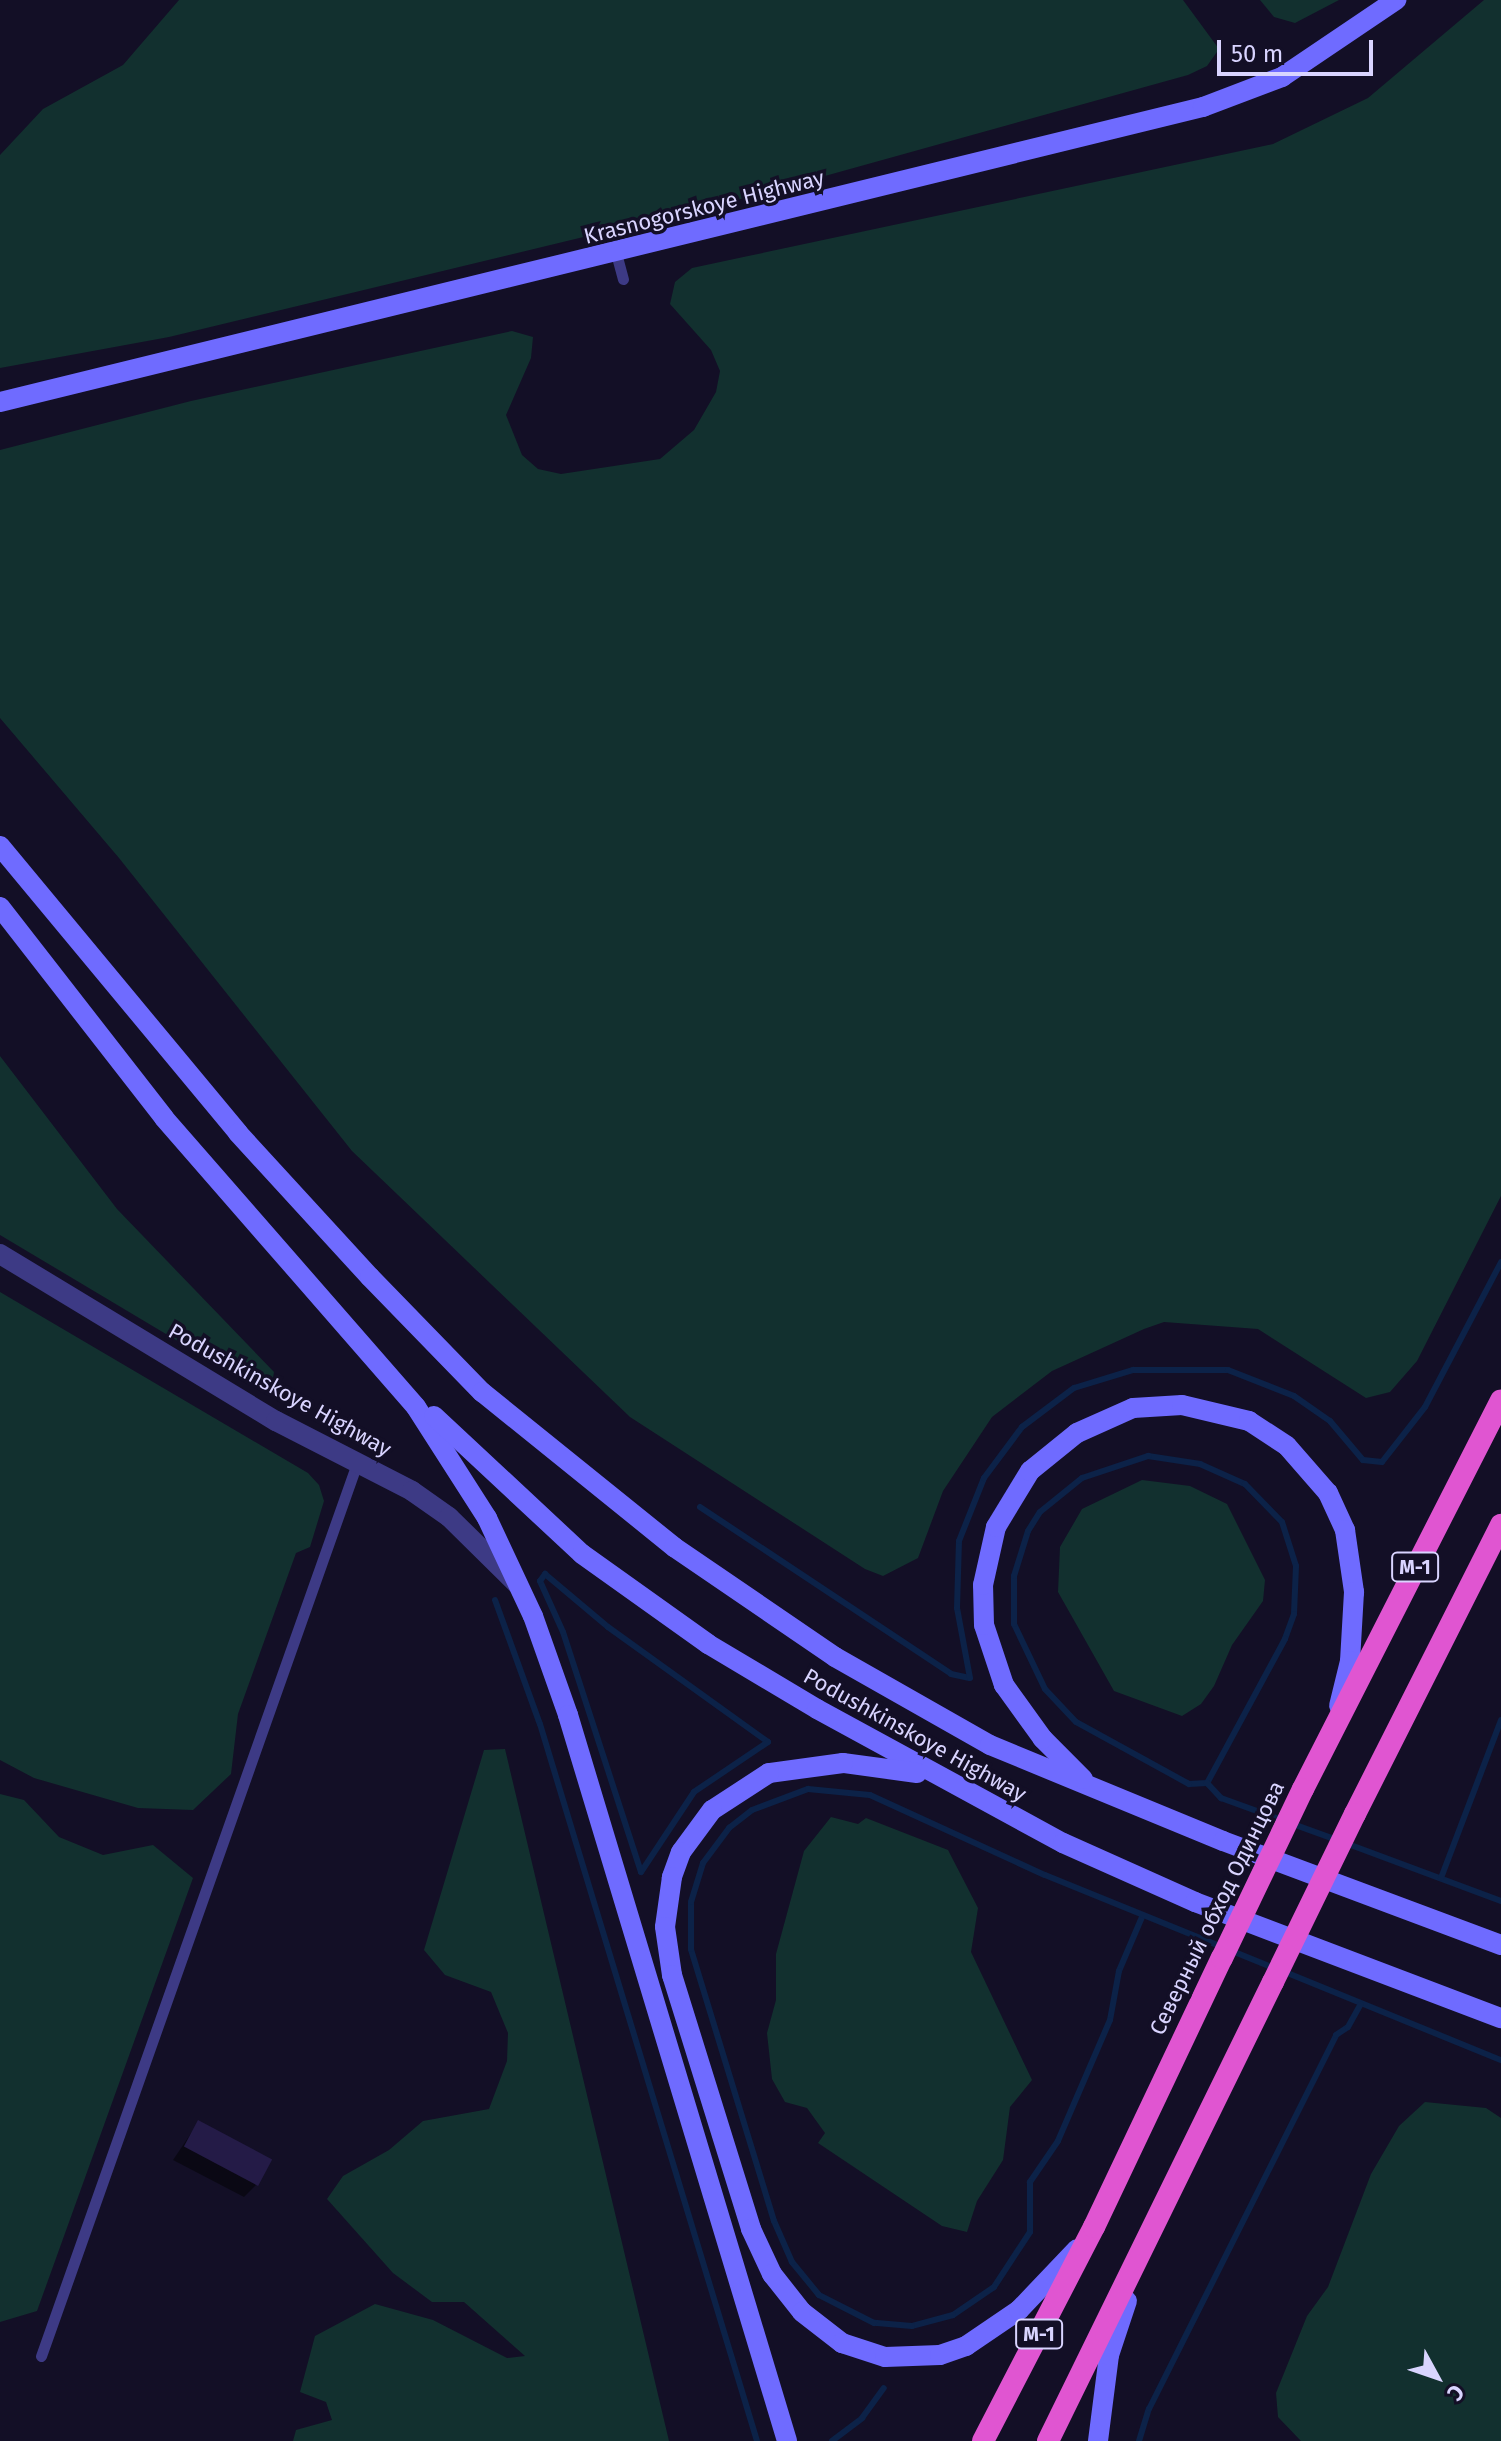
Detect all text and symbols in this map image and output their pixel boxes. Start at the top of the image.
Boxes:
scale bar [1221,24,1377,74]
text: 50 m [1231,40,1283,68]
street label: Krasnogorskoye Highway [581,164,827,250]
street label: Podushkinskoye Highway [164,1318,396,1462]
road number: М-1 [1391,1551,1439,1583]
street label: Podushkinskoye Highway [799,1663,1031,1807]
street label: Северный обход Одинцова [1144,1777,1290,2039]
road number: М-1 [1015,2318,1063,2350]
north arrow [1397,2337,1477,2417]
text: С [1441,2379,1470,2406]

